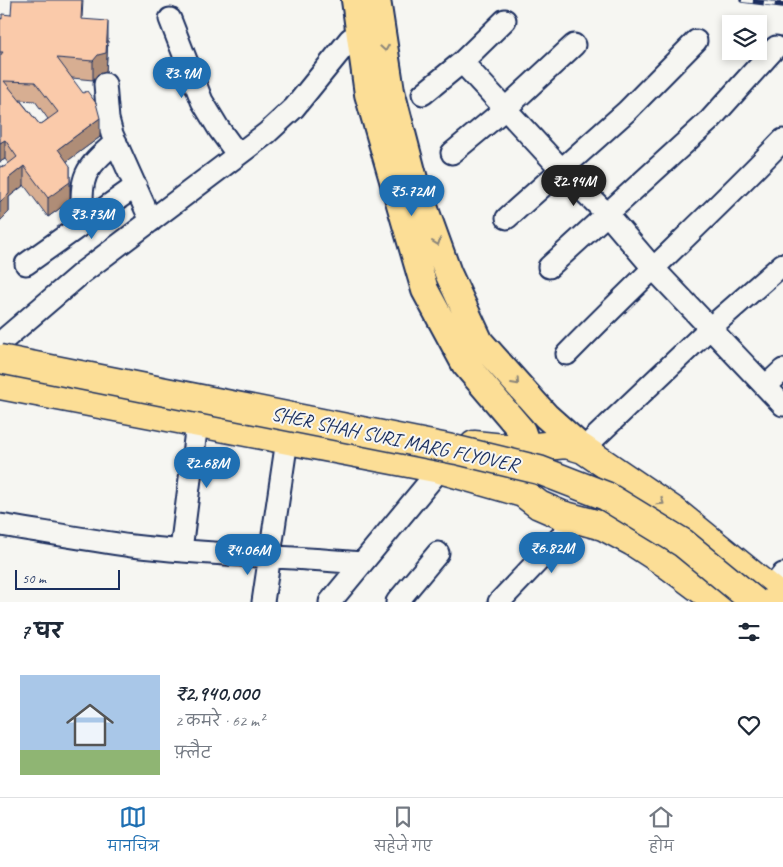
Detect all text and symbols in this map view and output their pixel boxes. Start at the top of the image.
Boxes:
map controls [722,15,767,60]
button: layers [722,15,767,60]
one-way arrow [379,44,389,53]
pin: ₹3.9M [147,56,217,99]
text: ₹3.9M [164,63,200,83]
pin: ₹2.94M [533,164,615,207]
text: ₹2.94M [552,171,596,191]
pin: ₹5.72M [371,174,453,217]
text: ₹5.72M [390,181,434,201]
pin: ₹3.73M [51,198,133,240]
text: ₹3.73M [70,204,114,224]
one-way arrow [431,237,441,245]
one-way arrow [510,376,519,385]
street label: SHER SHAH SURI MARG FLYOVER [269,401,523,478]
pin: ₹2.68M [166,446,248,489]
text: ₹2.68M [185,453,229,473]
one-way arrow [655,496,665,505]
pin: ₹6.82M [511,532,593,574]
pin: ₹4.06M [207,534,289,576]
text: ₹6.82M [530,538,574,558]
text: ₹4.06M [226,540,270,560]
scale bar [15,567,120,590]
text: 50 m [22,570,46,587]
text: 7 घर [20,618,62,644]
icon: filters [735,618,763,646]
text: ₹2,940,000 [175,680,259,706]
icon: home [60,695,120,755]
text: 2 कमरे · 62 m² [175,711,264,731]
icon: heart [735,711,763,739]
text: फ़्लैट [175,743,211,763]
tab: मानचित्र [108,803,159,862]
tab: सहेजे गए [374,803,432,862]
tab: होम [647,803,675,862]

